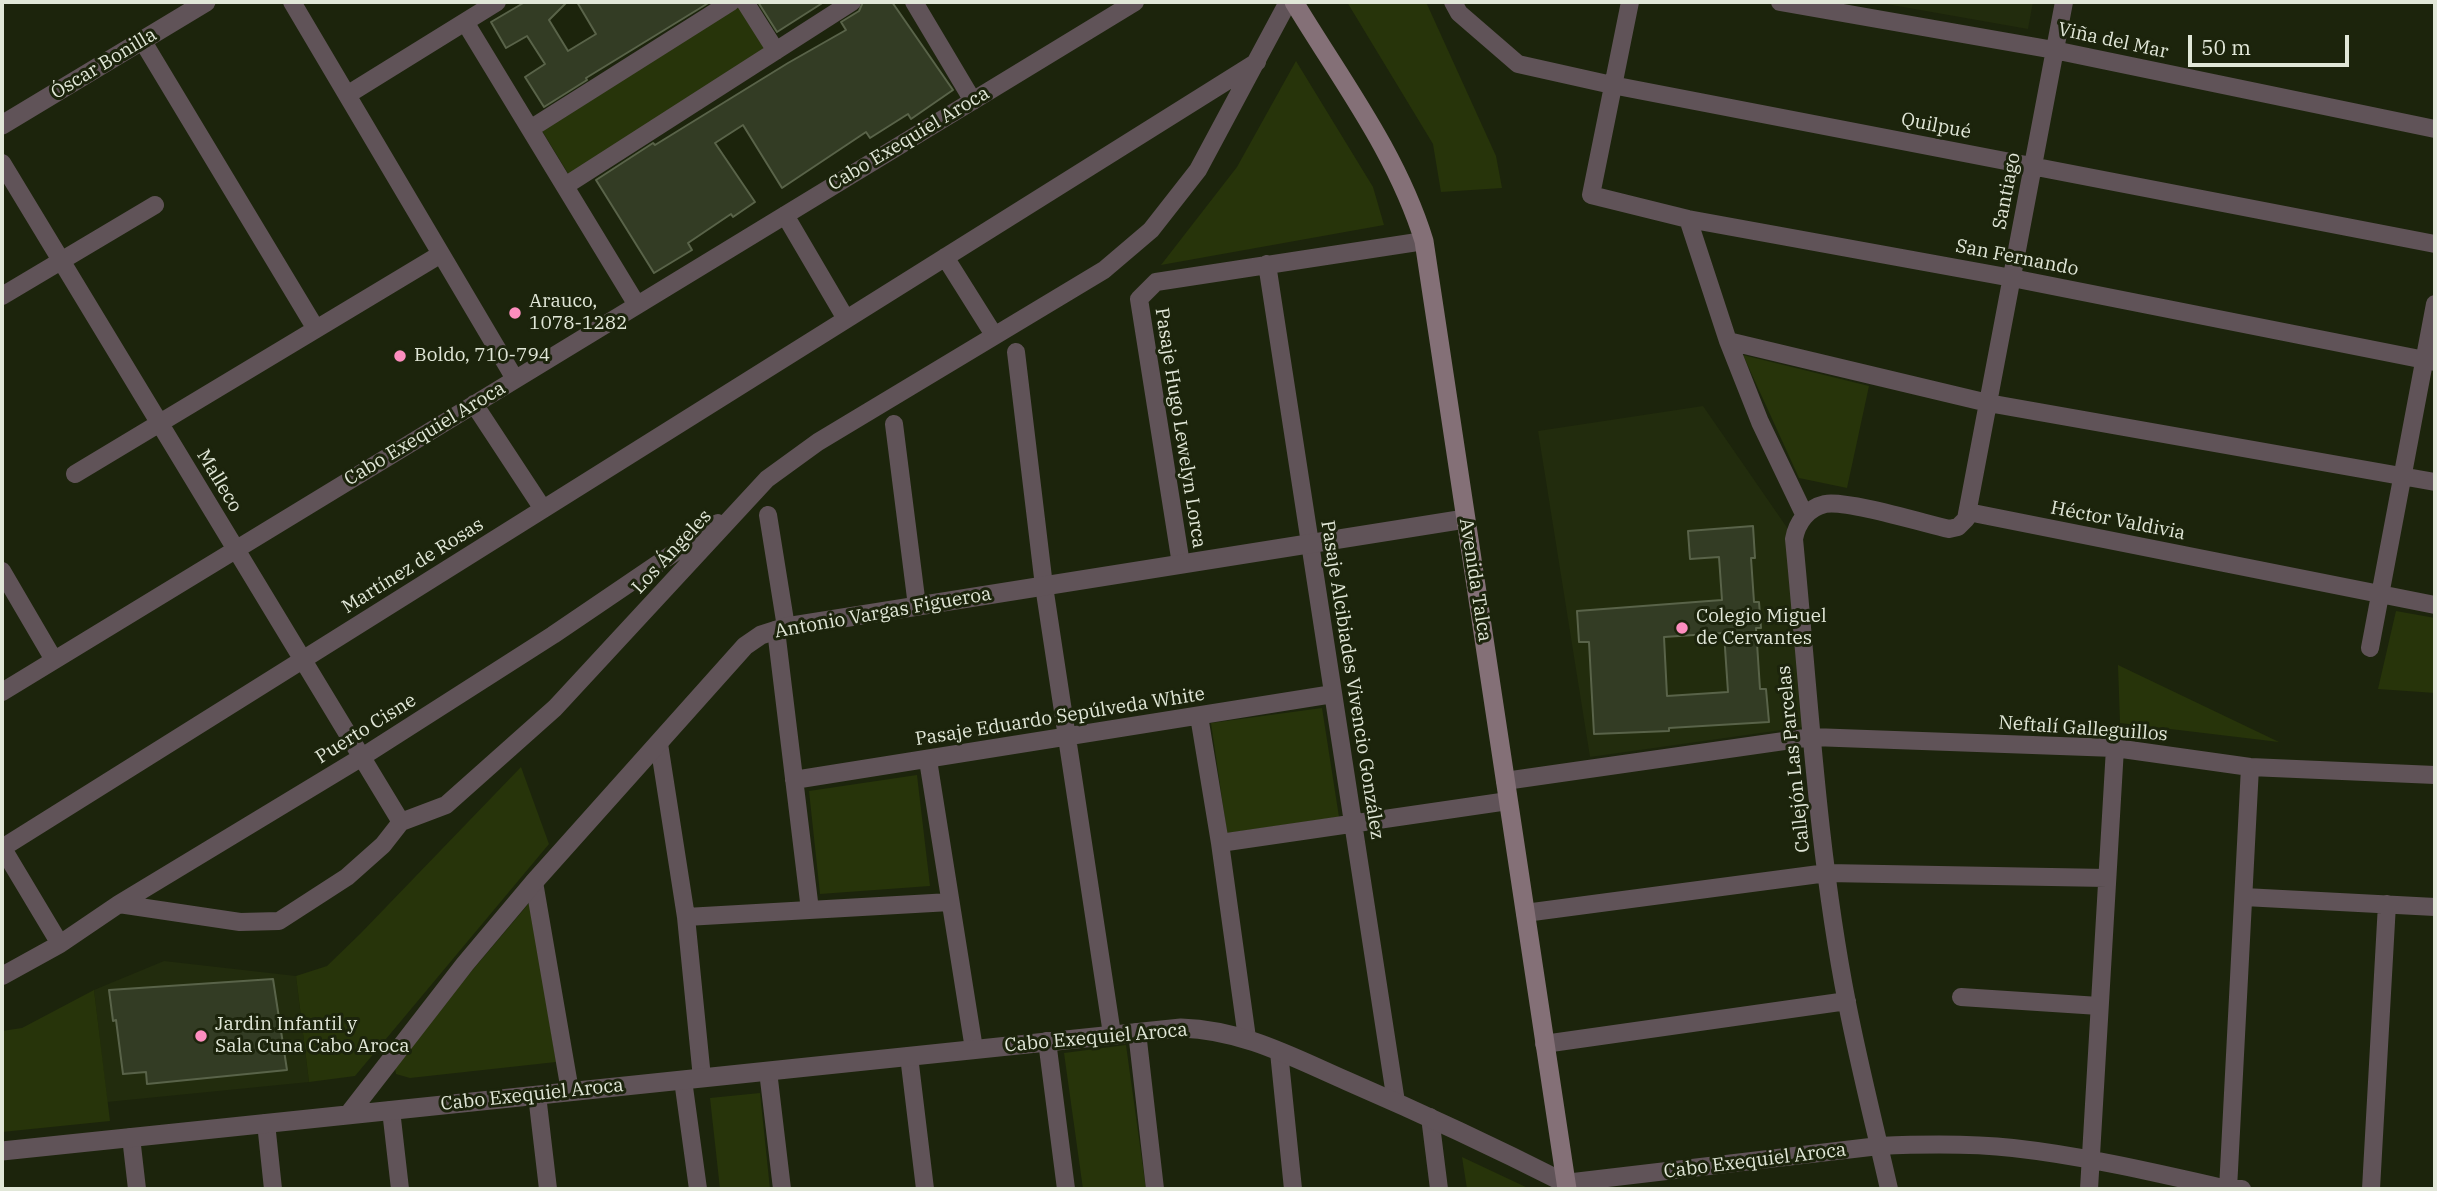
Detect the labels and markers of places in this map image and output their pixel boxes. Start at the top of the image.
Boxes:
place label: Arauco, 1078-1282 [529,291,628,335]
marker: Arauco, 1078-1282 [507,305,523,321]
place label: Boldo, 710-794 [414,345,550,367]
marker: Boldo, 710-794 [392,348,408,364]
place label: Colegio Miguel de Cervantes [1696,606,1827,650]
marker: Colegio Miguel de Cervantes [1674,620,1690,636]
place label: Jardin Infantil y Sala Cuna Cabo Aroca [215,1014,410,1058]
marker: Jardin Infantil y Sala Cuna Cabo Aroca [193,1028,209,1044]

